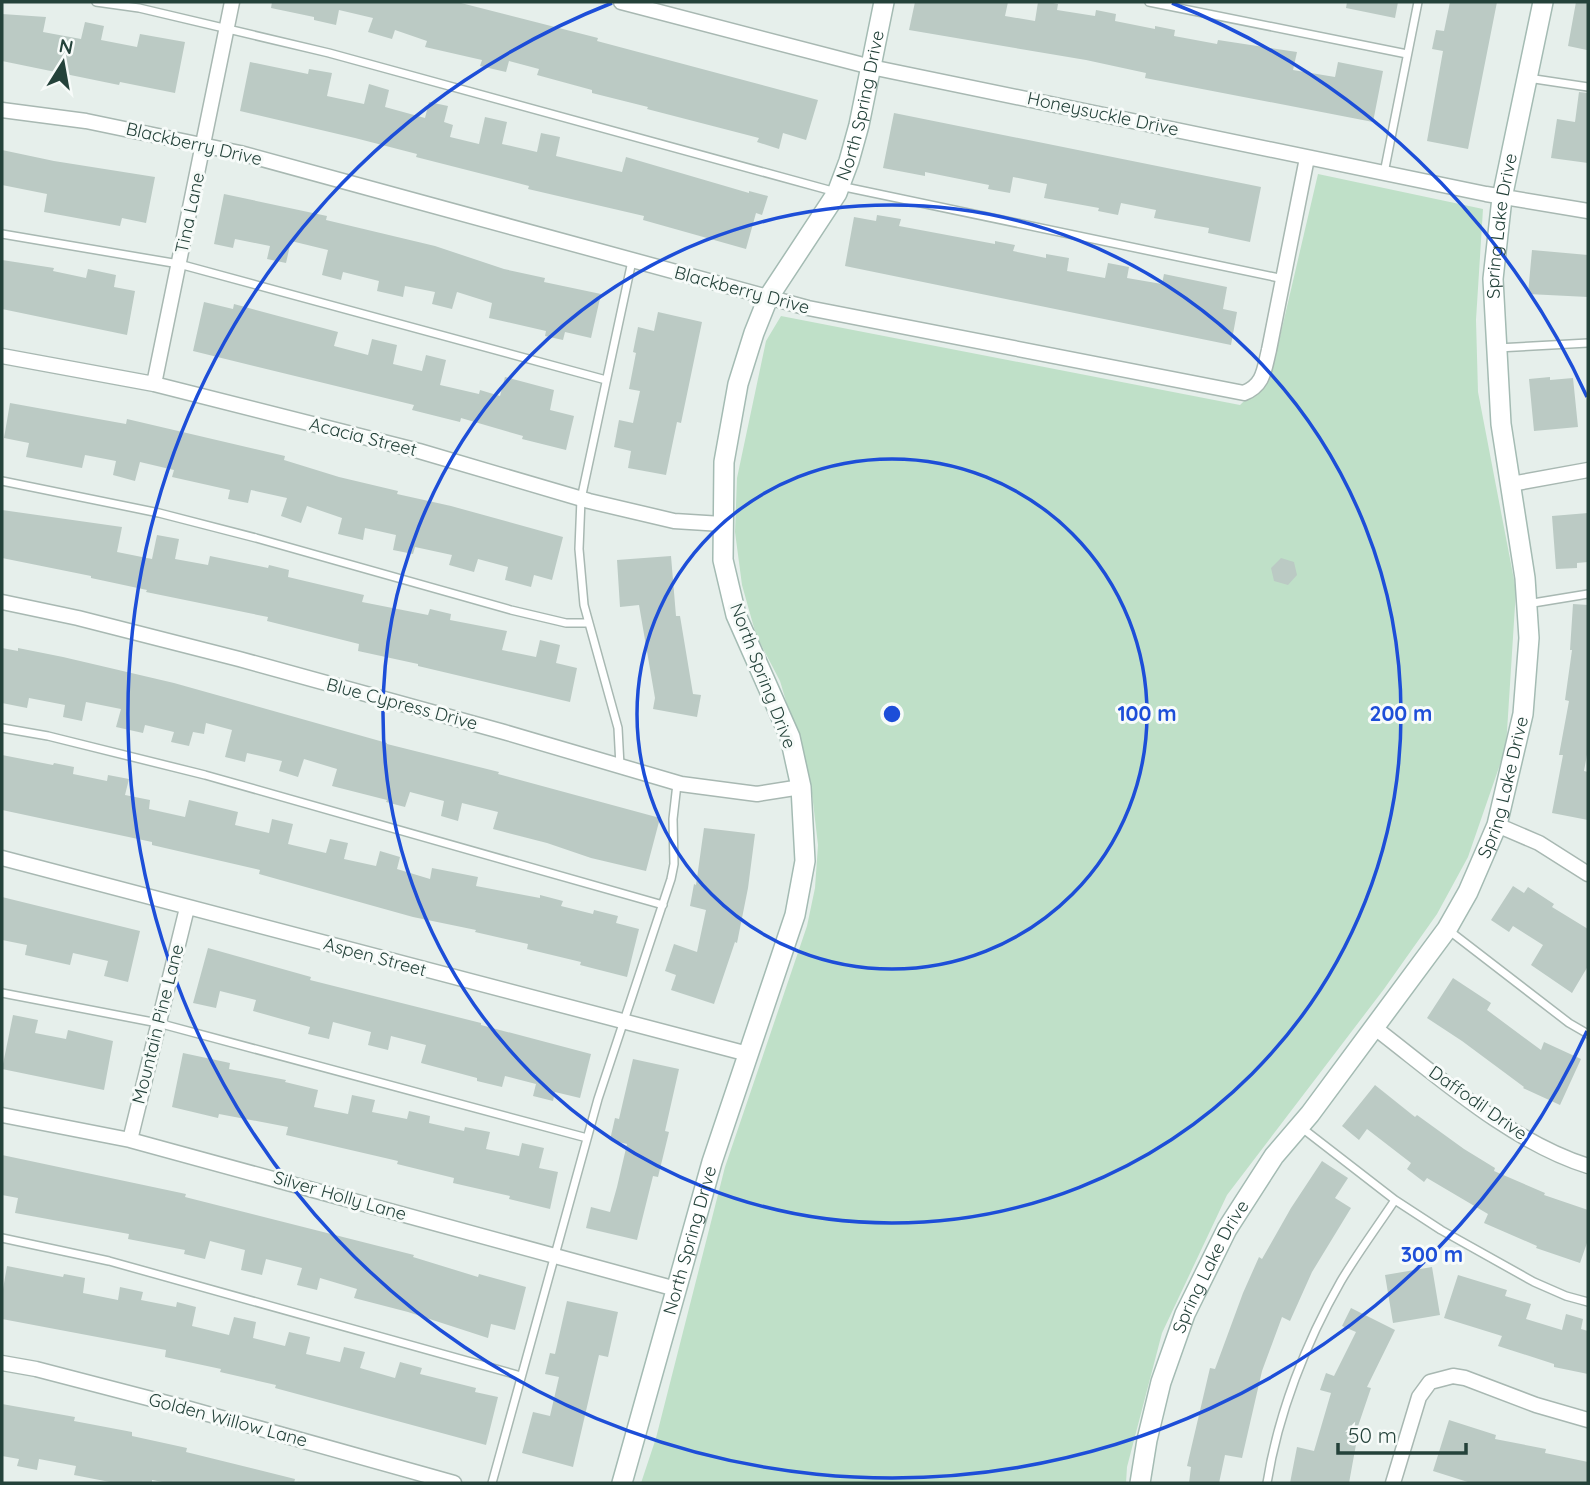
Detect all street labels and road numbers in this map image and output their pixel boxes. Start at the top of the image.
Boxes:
street label: North Spring Drive [831,28,889,184]
street label: Honeysuckle Drive [1025,86,1181,141]
street label: Blackberry Drive [124,117,264,170]
street label: Spring Lake Drive [1481,151,1522,299]
street label: Tina Lane [170,170,209,255]
street label: Blackberry Drive [672,260,812,319]
street label: Acacia Street [307,412,419,461]
street label: North Spring Drive [725,600,802,752]
street label: Blue Cypress Drive [324,672,480,735]
street label: Spring Lake Drive [1472,714,1533,862]
street label: Aspen Street [321,932,429,981]
street label: Mountain Pine Lane [127,942,188,1106]
street label: Daffodil Drive [1425,1060,1532,1145]
street label: North Spring Drive [658,1163,721,1317]
street label: Silver Holly Lane [271,1166,409,1225]
street label: Spring Lake Drive [1167,1195,1254,1336]
street label: Golden Willow Lane [146,1387,310,1452]

